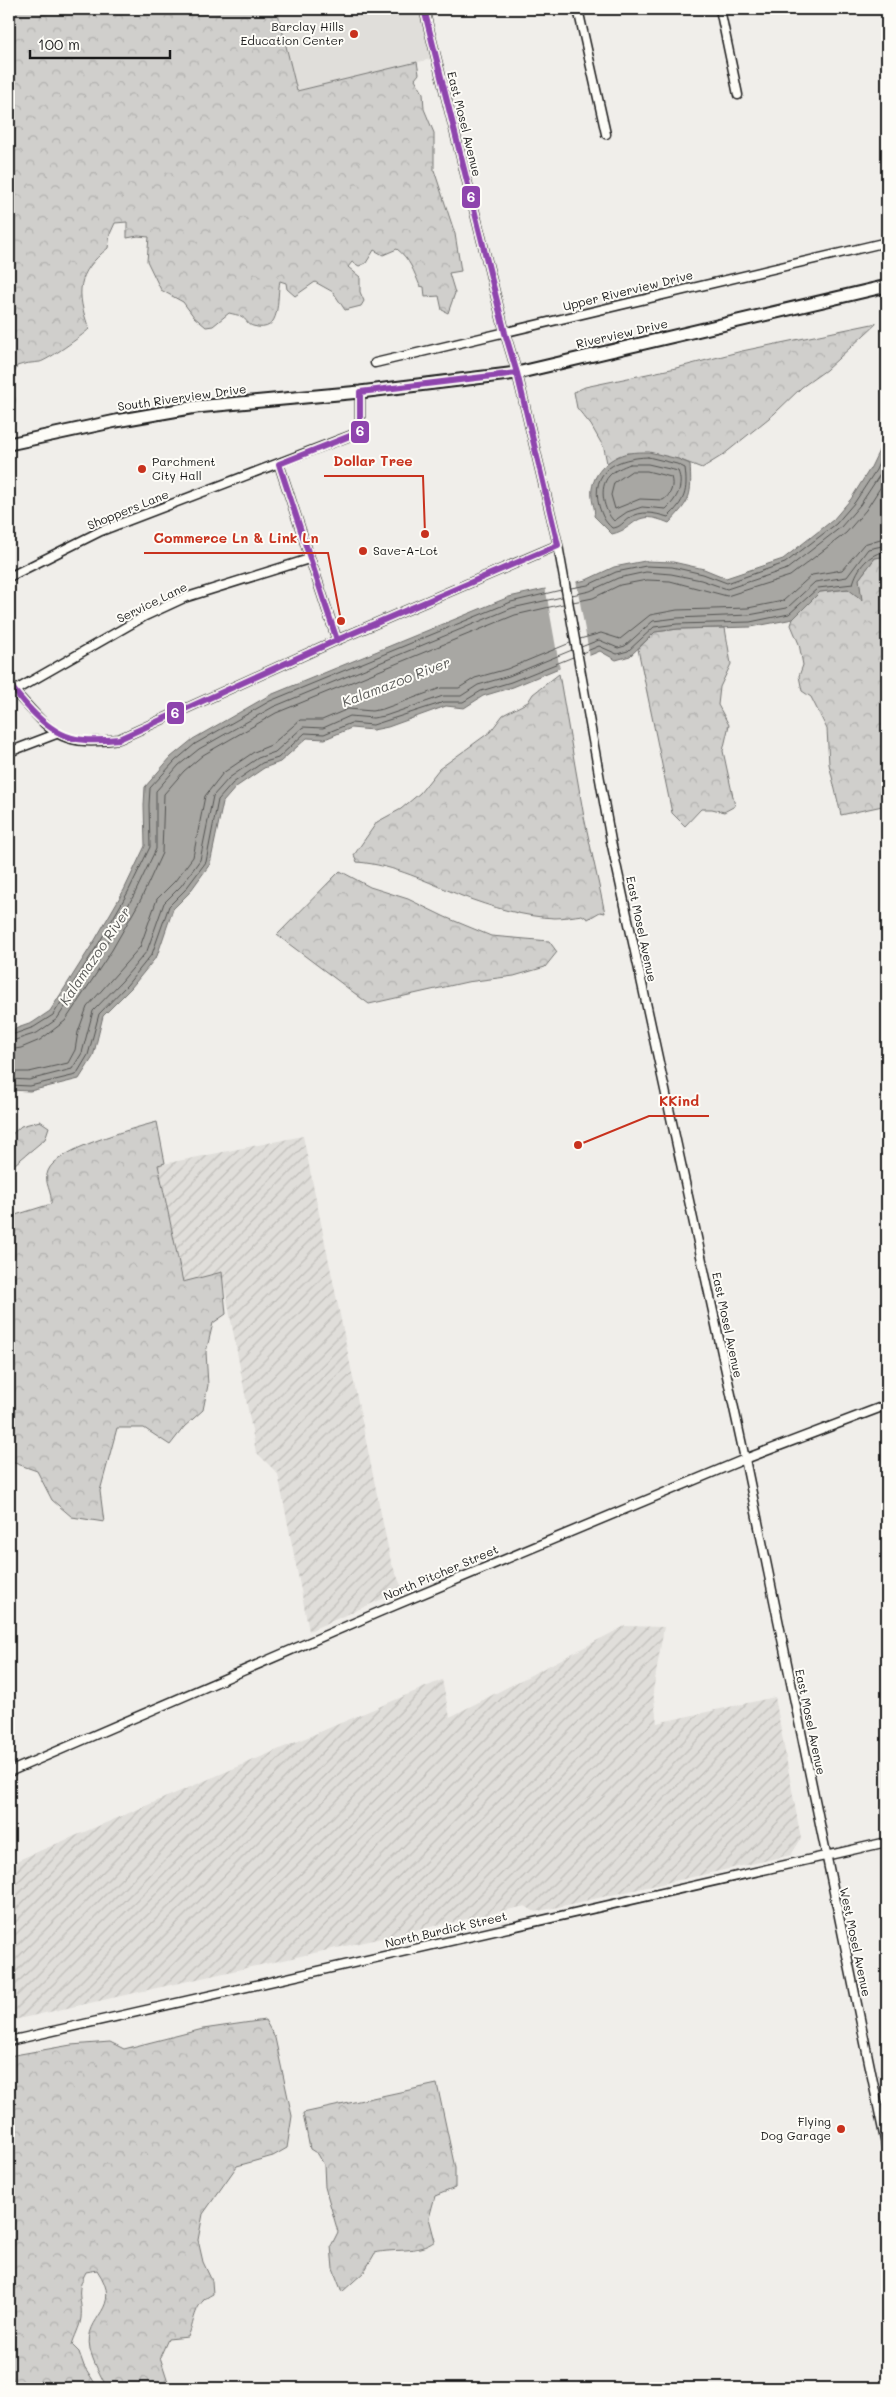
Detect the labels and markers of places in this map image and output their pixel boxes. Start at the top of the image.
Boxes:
place label: Barclay Hills Education Center [240,18,344,48]
marker: Barclay Hills Education Center [348,28,360,40]
callout: Dollar Tree [324,447,423,476]
place label: Parchment City Hall [152,453,216,483]
marker: Parchment City Hall [136,463,148,475]
callout: Commerce Ln & Link Ln [144,524,328,553]
place label: Save-A-Lot [373,542,438,558]
marker: Save-A-Lot [357,545,369,557]
callout: KKind [649,1087,709,1116]
place label: Flying Dog Garage [761,2113,831,2143]
marker: Flying Dog Garage [835,2123,847,2135]

